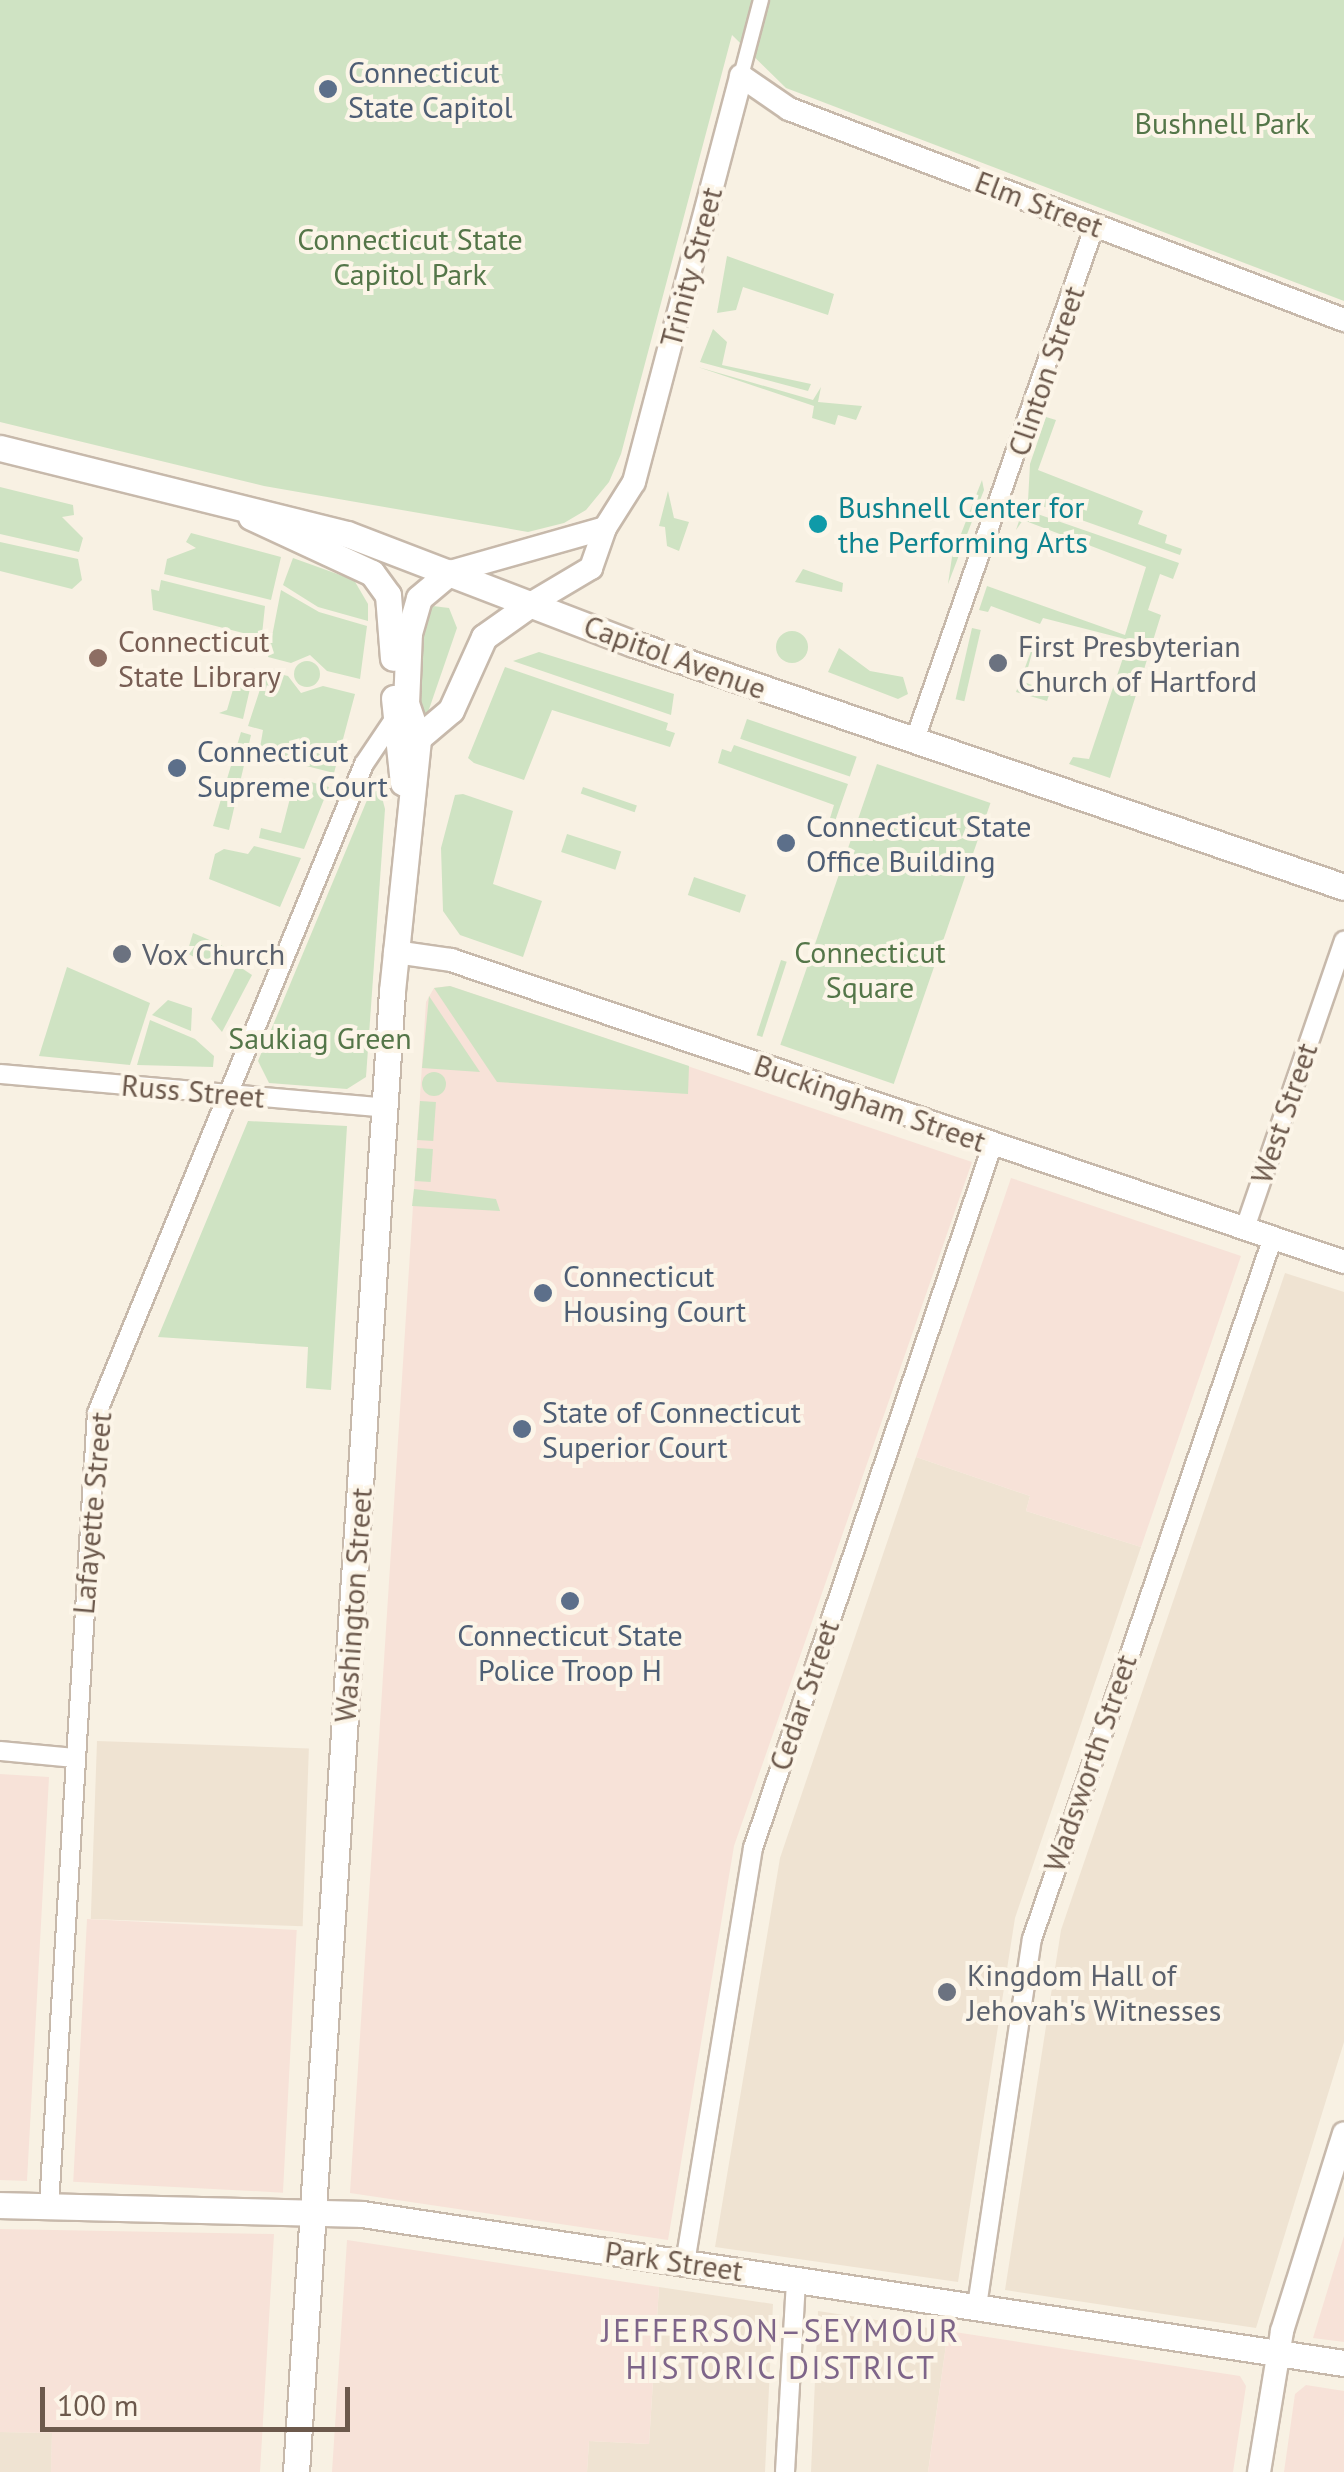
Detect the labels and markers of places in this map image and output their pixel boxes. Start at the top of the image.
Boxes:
place label: Connecticut State Capitol [348,54,513,124]
marker: Connecticut State Capitol [317,78,339,100]
place label: Bushnell Center for the Performing Arts [838,489,1089,560]
marker: Bushnell Center for the Performing Arts [807,513,829,535]
place label: Connecticut State Library [118,623,281,694]
place label: First Presbyterian Church of Hartford [1018,628,1257,698]
marker: Connecticut State Library [87,647,109,669]
marker: First Presbyterian Church of Hartford [987,652,1009,674]
place label: Connecticut Supreme Court [197,733,388,804]
marker: Connecticut Supreme Court [166,757,188,779]
place label: Connecticut State Office Building [806,808,1032,878]
marker: Connecticut State Office Building [775,832,797,854]
place label: Vox Church [142,936,286,972]
marker: Vox Church [111,943,133,965]
place label: Connecticut Housing Court [563,1258,746,1328]
marker: Connecticut Housing Court [532,1282,554,1304]
place label: State of Connecticut Superior Court [542,1394,801,1464]
marker: State of Connecticut Superior Court [511,1418,533,1440]
marker: Connecticut State Police Troop H [559,1590,581,1612]
place label: Connecticut State Police Troop H [457,1617,683,1688]
place label: Kingdom Hall of Jehovah's Witnesses [967,1957,1222,2028]
marker: Kingdom Hall of Jehovah's Witnesses [936,1981,958,2003]

